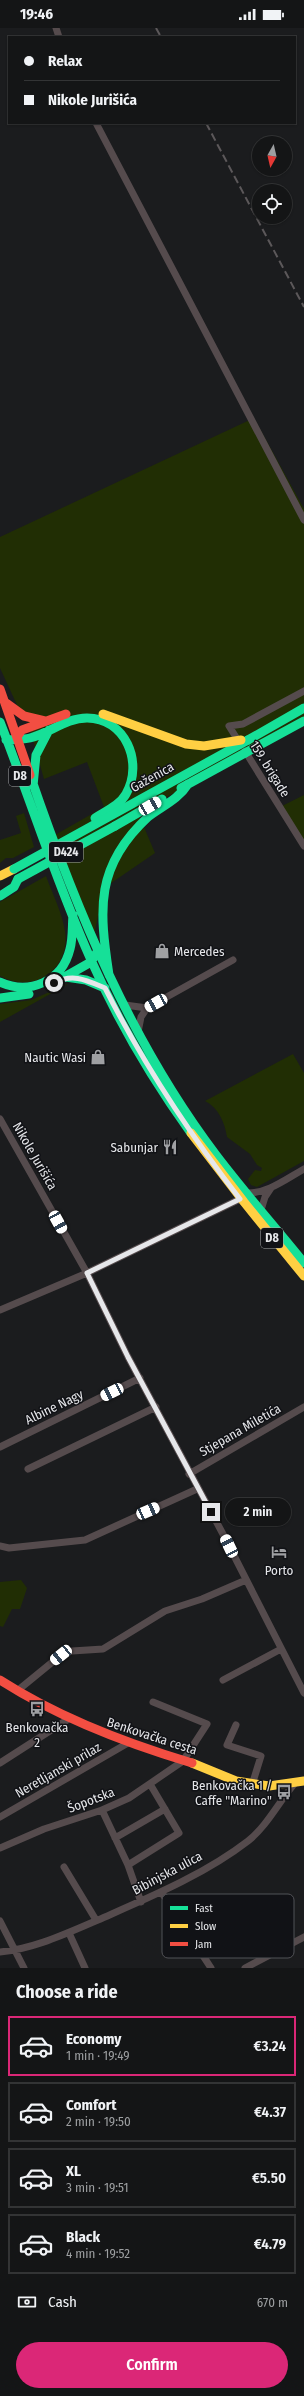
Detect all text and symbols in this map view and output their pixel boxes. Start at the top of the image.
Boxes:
text: 19:46 [20,5,53,23]
text: Relax [48,52,82,70]
text: Nikole Jurišića [48,91,137,109]
north arrow [252,136,292,176]
map controls [252,136,292,224]
button: locate [252,184,292,224]
street label: 159. brigade [247,738,293,800]
street label: Gaženica [128,759,176,795]
road number: D8 [9,766,31,786]
car [137,795,163,817]
road number: D424 [49,842,83,862]
shop icon: Mercedes [153,942,171,960]
place label: Mercedes [174,944,225,959]
route start [45,974,63,992]
car [143,992,169,1014]
shop icon: Nautic Wasi [89,1048,107,1066]
place label: Nautic Wasi [24,1050,86,1065]
street label: Nikole Jurišića [10,1120,60,1192]
restaurant icon: Sabunjar [161,1138,179,1156]
place label: Sabunjar [110,1140,158,1155]
car [47,1209,69,1235]
road number: D8 [261,1228,283,1248]
car [99,1381,125,1403]
street label: Albine Nagy [22,1386,86,1428]
street label: Stjepana Miletića [197,1401,283,1459]
callout: 2 min [225,1498,291,1526]
car [135,1501,161,1521]
route end [202,1503,220,1521]
text: 2 min [244,1504,272,1519]
car [218,1533,240,1559]
hotel icon: Porto [270,1543,288,1561]
place label: Porto [265,1563,293,1578]
car [48,1643,74,1667]
bus stop icon: Benkovačka 2 [28,1700,46,1718]
street label: Benkovačka cesta [105,1714,199,1758]
place label: Benkovačka 2 [6,1720,68,1750]
street label: Neretljanski prilaz [12,1739,104,1801]
place label: Benkovačka 1 / Caffe "Marino" [192,1778,272,1808]
bus stop icon: Benkovačka 1 / Caffe "Marino" [275,1783,293,1801]
street label: Šopotska [65,1784,117,1816]
street label: Bibinjska ulica [130,1848,204,1898]
legend [162,1894,294,1958]
text: Fast [195,1902,213,1915]
text: Slow [195,1920,216,1933]
text: Jam [195,1938,212,1951]
text: Choose a ride [16,1981,118,2003]
icon: car [18,2028,54,2064]
text: Economy [66,2030,121,2048]
text: €3.24 [253,2037,286,2055]
text: 1 min · 19:49 [66,2048,130,2063]
icon: car [18,2094,54,2130]
text: Comfort [66,2096,117,2114]
text: €4.37 [254,2103,286,2121]
text: 2 min · 19:50 [66,2114,131,2129]
icon: car [18,2160,54,2196]
text: XL [66,2162,81,2180]
text: €5.50 [252,2169,286,2187]
text: 3 min · 19:51 [66,2180,129,2195]
icon: car [18,2226,54,2262]
text: Black [66,2228,100,2246]
text: €4.79 [254,2235,286,2253]
text: 4 min · 19:52 [66,2246,130,2261]
icon: cash [16,2291,38,2313]
text: Cash [48,2293,77,2311]
text: 670 m [257,2295,288,2310]
button: Confirm [16,2342,288,2388]

